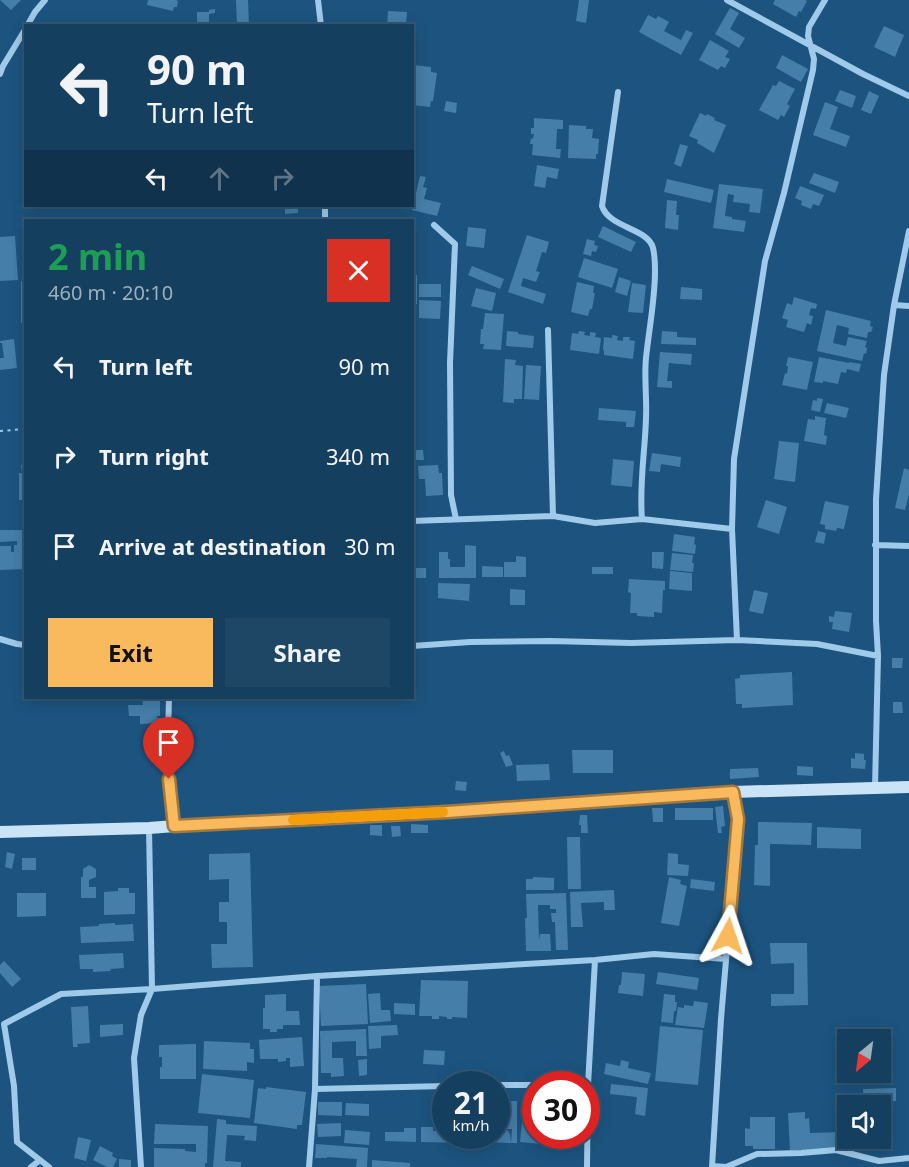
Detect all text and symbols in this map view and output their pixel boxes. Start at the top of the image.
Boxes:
text: 90 m [147,40,247,97]
icon: left [48,48,126,126]
text: Turn left [147,94,253,131]
icon: left [140,162,173,195]
icon: ahead [203,162,236,195]
icon: right [266,162,299,195]
text: 2 min [48,232,147,281]
button: close [327,239,390,302]
text: 460 m · 20:10 [48,279,173,306]
icon: left [48,350,81,383]
text: Turn left [99,351,193,381]
text: 90 m [339,351,390,381]
icon: right [48,440,81,473]
text: Turn right [99,441,209,471]
text: 340 m [326,441,390,471]
icon: arrive [48,530,81,563]
text: Arrive at destination [99,531,326,561]
text: 30 m [344,531,396,561]
button: Exit [48,618,213,687]
button: Share [225,618,390,687]
pin [143,717,194,779]
icon: arrive [152,726,185,759]
position arrow [696,904,760,968]
north arrow [837,1029,891,1083]
map controls [837,1029,891,1149]
speed limit sign: 30 [522,1071,600,1149]
text: 21 [454,1082,488,1123]
button: sound [837,1095,891,1149]
text: km/h [453,1115,489,1135]

